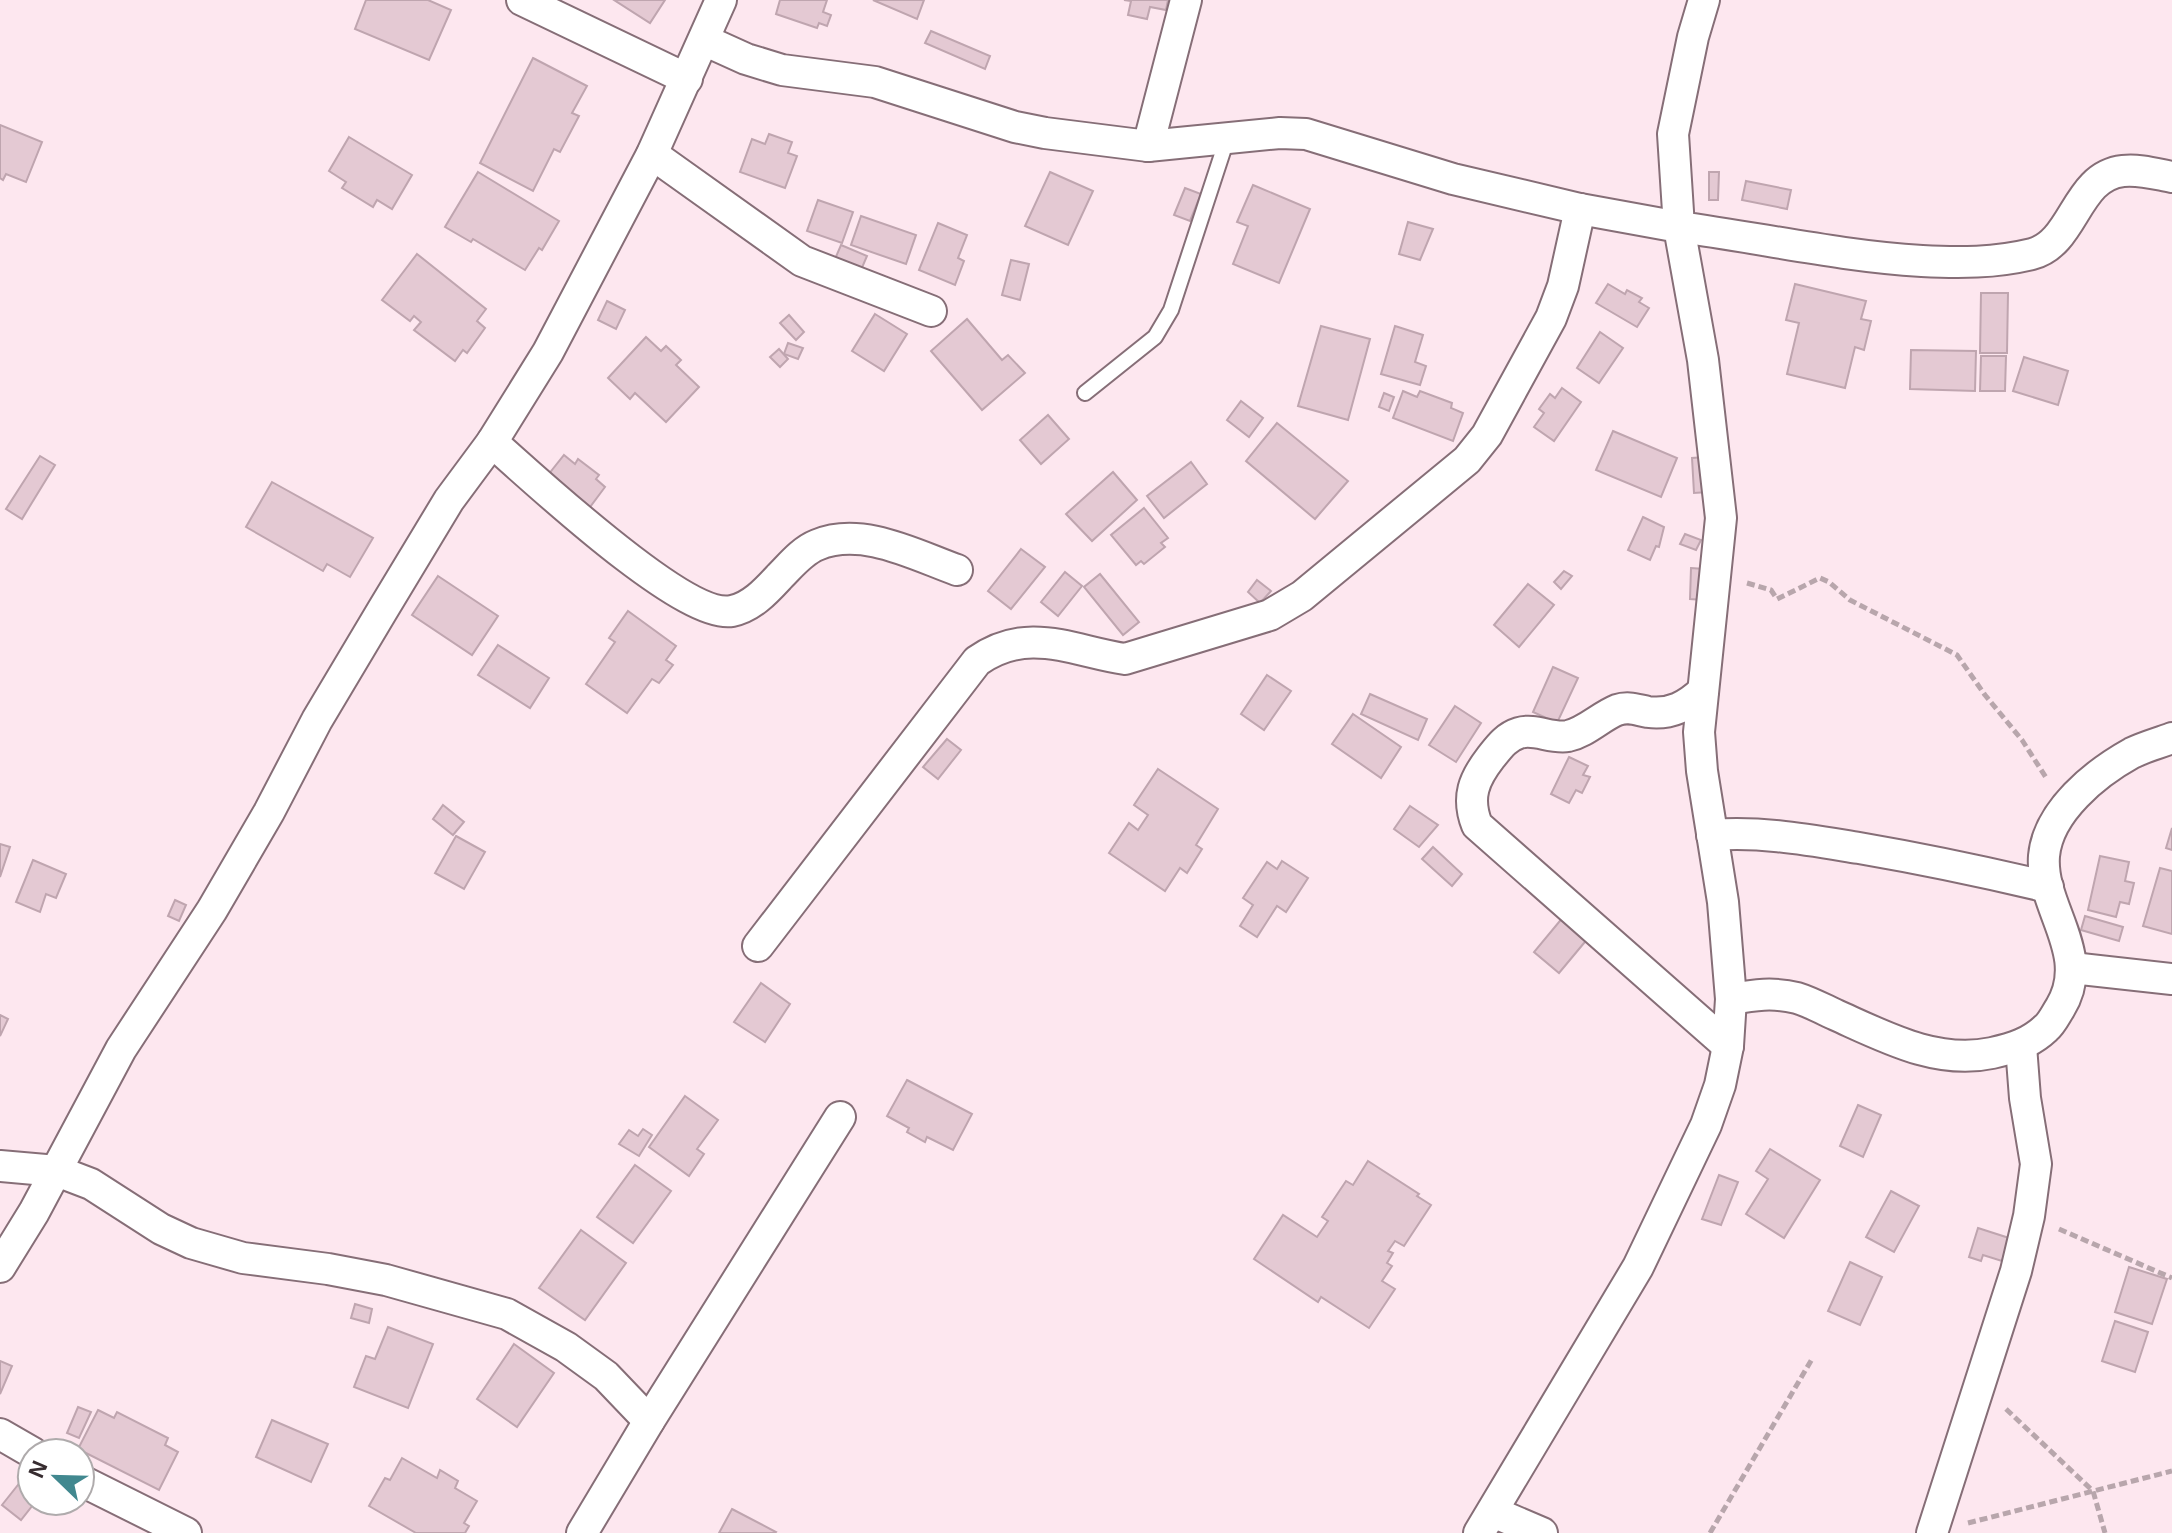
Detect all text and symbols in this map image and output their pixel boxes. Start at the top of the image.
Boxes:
north arrow [16,1437,96,1517]
text: N [23,1457,53,1482]

